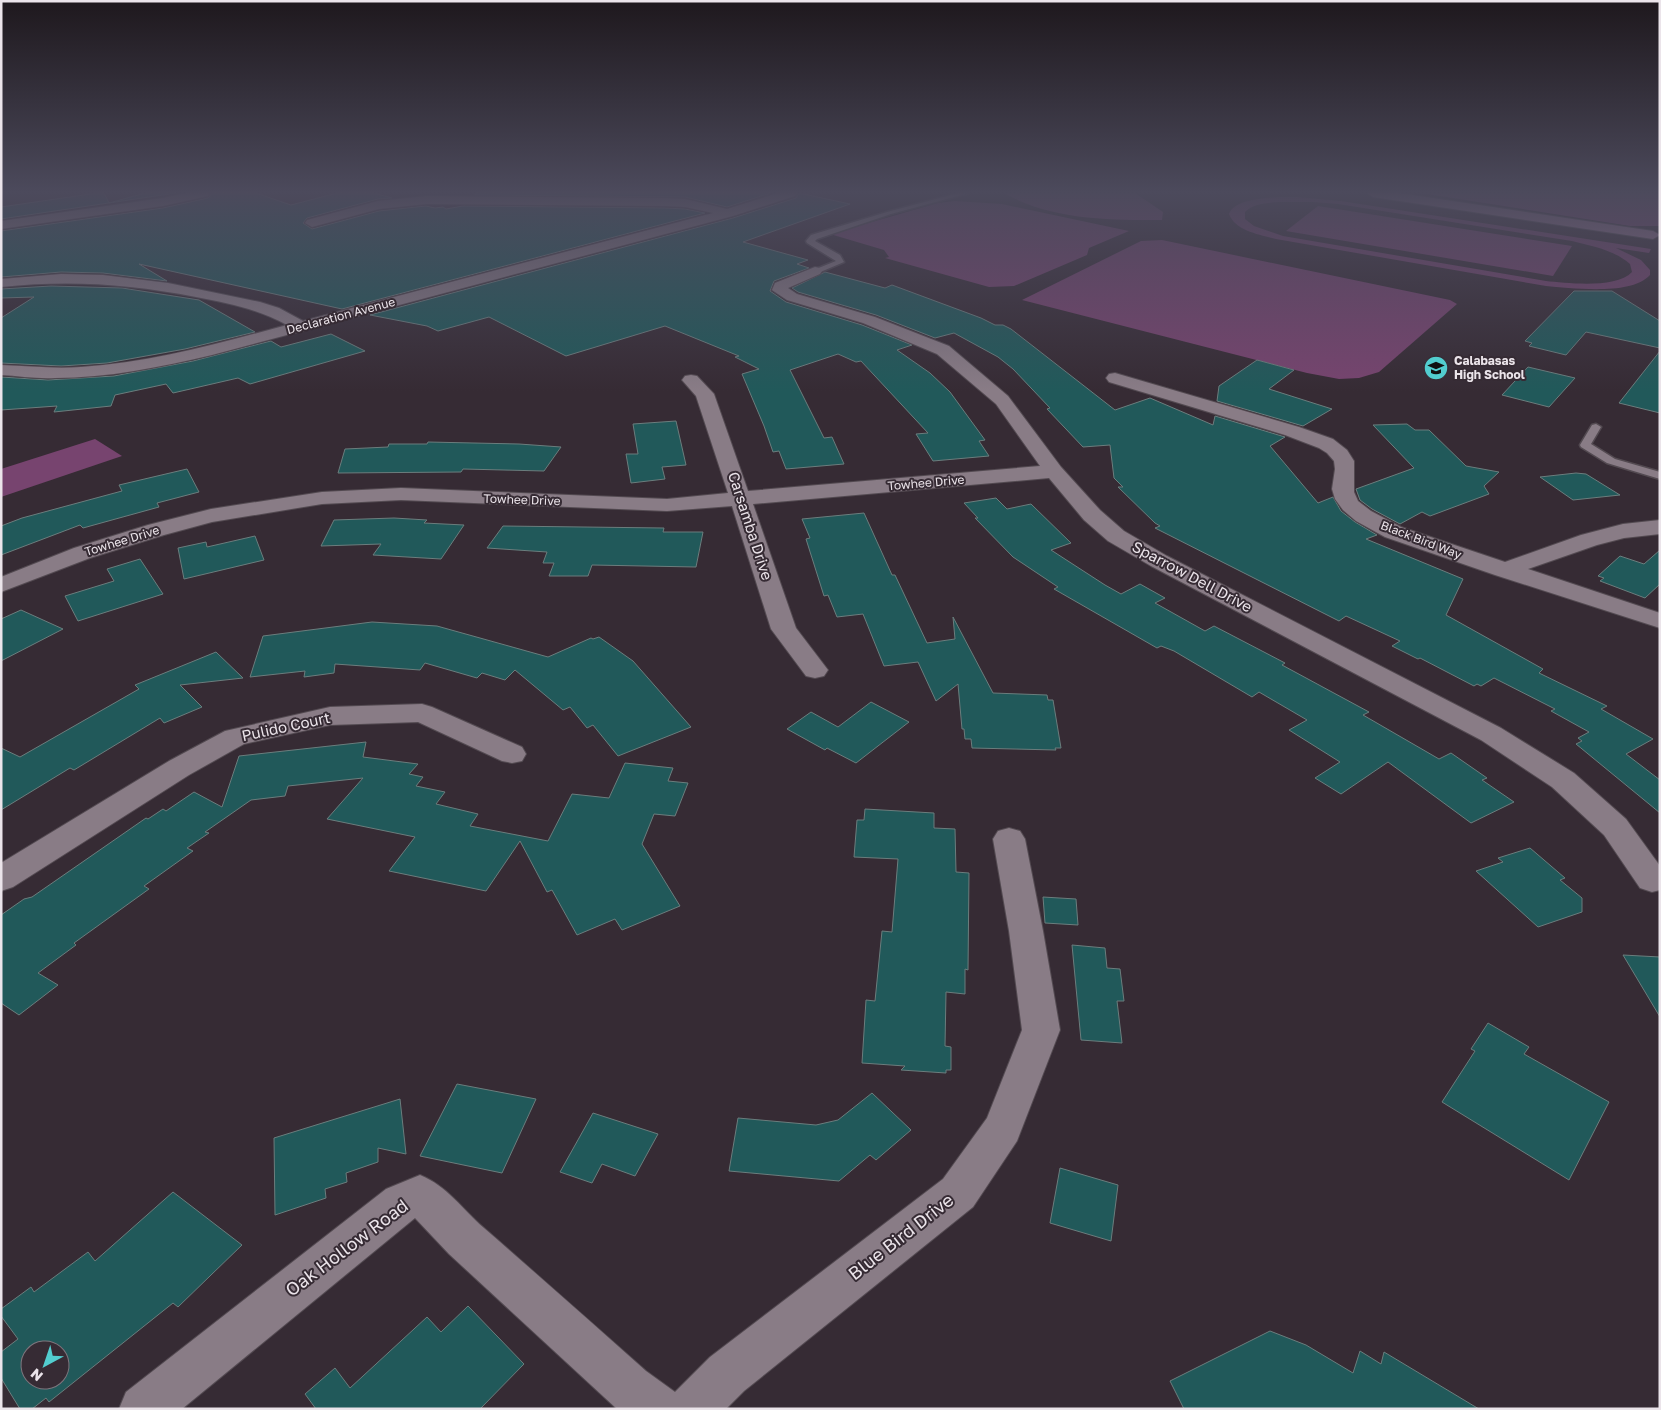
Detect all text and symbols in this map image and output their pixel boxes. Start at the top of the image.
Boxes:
street label: Declaration Avenue [285,294,397,337]
place label: Calabasas High School [1454,353,1525,382]
school or university icon: Calabasas High School [1423,355,1449,381]
street label: Carsamba Drive [725,469,777,582]
street label: Towhee Drive [887,472,965,493]
street label: Towhee Drive [483,491,561,508]
street label: Black Bird Way [1379,517,1464,562]
street label: Towhee Drive [83,522,161,559]
street label: Sparrow Dell Drive [1129,537,1256,615]
street label: Pulido Court [240,708,332,744]
street label: Blue Bird Drive [843,1188,957,1284]
street label: Oak Hollow Road [281,1194,412,1300]
north arrow [20,1340,70,1390]
text: N [27,1365,46,1385]

